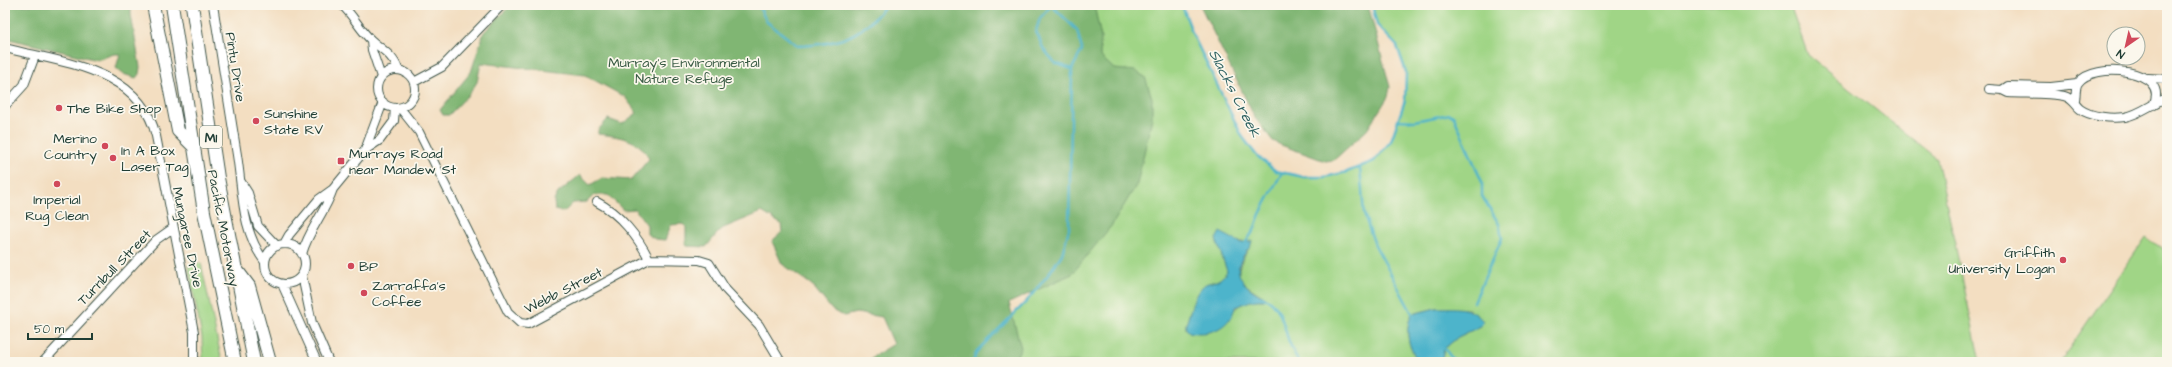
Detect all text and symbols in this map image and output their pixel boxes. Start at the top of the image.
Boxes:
north arrow [2106,26,2146,66]
street label: Pintu Drive [220,31,250,104]
water label: Slacks Creek [1203,46,1266,142]
text: N [2114,46,2128,62]
park label: Murray's Environmental Nature Refuge [608,53,760,89]
place label: The Bike Shop [67,99,161,119]
marker: The Bike Shop [54,103,64,113]
place label: Sunshine State RV [264,104,324,140]
marker: Sunshine State RV [251,116,261,126]
road number: M1 [200,126,222,148]
place label: Merino Country [44,129,97,165]
marker: Merino Country [100,141,110,151]
place label: In A Box Laser Tag [121,141,189,177]
place label: Murrays Road near Mandew St [349,144,456,180]
marker: In A Box Laser Tag [108,153,118,163]
marker: Murrays Road near Mandew St [336,156,346,166]
street label: Pacific Motorway [202,168,244,289]
marker: Imperial Rug Clean [52,179,62,189]
street label: Mungaree Drive [167,185,208,290]
place label: Imperial Rug Clean [25,190,89,226]
street label: Turnbull Street [73,225,156,310]
place label: Griffith University Logan [1948,243,2055,279]
marker: Griffith University Logan [2058,255,2068,265]
place label: BP [359,257,378,277]
marker: BP [346,261,356,271]
street label: Webb Street [521,262,606,319]
place label: Zarraffa's Coffee [372,276,446,312]
marker: Zarraffa's Coffee [359,288,369,298]
scale bar [28,315,92,341]
text: 50 m [34,321,65,338]

